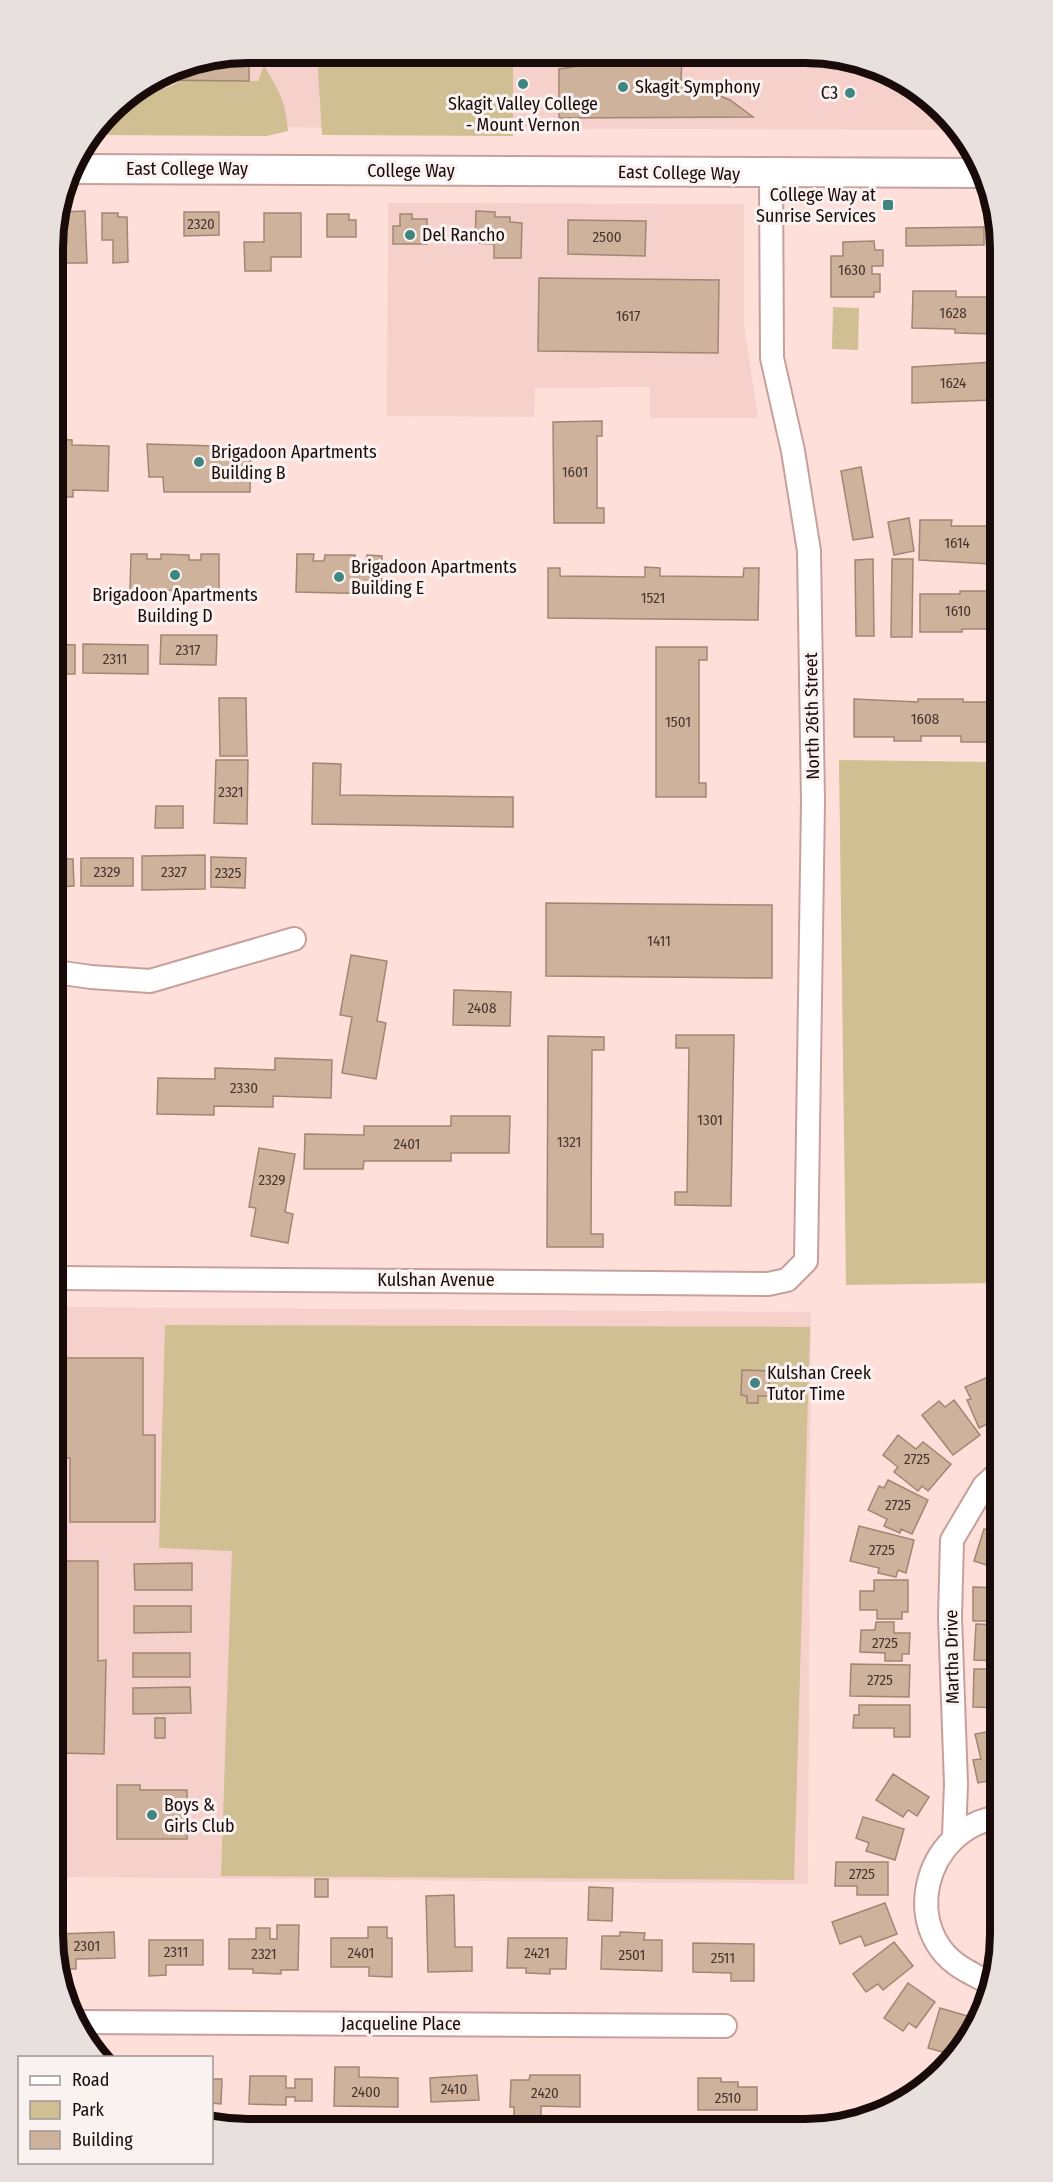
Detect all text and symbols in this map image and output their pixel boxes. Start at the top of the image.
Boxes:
place label: Skagit Symphony [635,76,760,98]
marker: Skagit Valley College - Mount Vernon [516,77,530,91]
marker: Skagit Symphony [616,80,630,94]
place label: C3 [821,82,838,104]
marker: C3 [843,86,857,100]
place label: Skagit Valley College - Mount Vernon [448,93,598,136]
street label: East College Way [126,158,248,180]
street label: College Way [367,160,455,182]
street label: East College Way [618,161,740,185]
place label: College Way at Sunrise Services [756,184,876,227]
marker: College Way at Sunrise Services [881,198,895,212]
house number: 2320 [187,215,215,233]
place label: Del Rancho [422,224,505,246]
marker: Del Rancho [403,228,417,242]
house number: 2500 [592,228,622,246]
house number: 1630 [838,261,866,279]
house number: 1628 [939,304,967,322]
house number: 1617 [616,307,640,325]
house number: 1624 [940,374,966,392]
place label: Brigadoon Apartments Building B [211,441,377,484]
marker: Brigadoon Apartments Building B [192,455,206,469]
house number: 1601 [562,463,588,481]
house number: 1614 [944,534,970,552]
place label: Brigadoon Apartments Building E [351,556,517,599]
marker: Brigadoon Apartments Building D [168,568,182,582]
marker: Brigadoon Apartments Building E [332,570,346,584]
place label: Brigadoon Apartments Building D [92,584,258,627]
house number: 1521 [641,589,665,607]
house number: 1610 [945,602,971,620]
house number: 2317 [176,641,200,659]
house number: 2311 [103,650,127,668]
street label: North 26th Street [800,652,824,780]
house number: 1608 [911,710,939,728]
house number: 1501 [665,713,691,731]
house number: 2321 [218,783,244,801]
house number: 2329 [93,863,121,881]
house number: 2327 [161,863,187,881]
house number: 2325 [215,864,241,882]
house number: 1411 [647,932,671,950]
house number: 2408 [468,999,496,1017]
house number: 2330 [230,1079,258,1097]
house number: 1301 [697,1111,723,1129]
house number: 1321 [557,1133,581,1151]
house number: 2401 [394,1135,420,1153]
house number: 2329 [258,1171,286,1189]
street label: Kulshan Avenue [377,1269,495,1291]
place label: Kulshan Creek Tutor Time [767,1362,872,1405]
marker: Kulshan Creek Tutor Time [748,1376,762,1390]
house number: 2725 [904,1450,930,1468]
house number: 2725 [885,1496,911,1514]
house number: 2725 [869,1541,895,1559]
street label: Martha Drive [940,1609,964,1704]
house number: 2725 [872,1634,898,1652]
house number: 2725 [867,1671,893,1689]
place label: Boys & Girls Club [164,1794,235,1837]
marker: Boys & Girls Club [145,1808,159,1822]
house number: 2725 [849,1865,875,1883]
house number: 2301 [74,1937,100,1955]
house number: 2311 [164,1943,188,1961]
house number: 2401 [348,1944,374,1962]
house number: 2421 [524,1944,550,1962]
house number: 2321 [251,1945,277,1963]
house number: 2501 [619,1946,645,1964]
house number: 2511 [711,1949,735,1967]
street label: Jacqueline Place [341,2013,461,2035]
legend [18,2056,213,2164]
text: Road [72,2069,109,2091]
house number: 2410 [441,2080,467,2098]
house number: 2400 [351,2083,381,2101]
house number: 2420 [531,2084,559,2102]
house number: 2510 [715,2089,741,2107]
text: Park [72,2099,105,2121]
text: Building [72,2129,133,2151]

